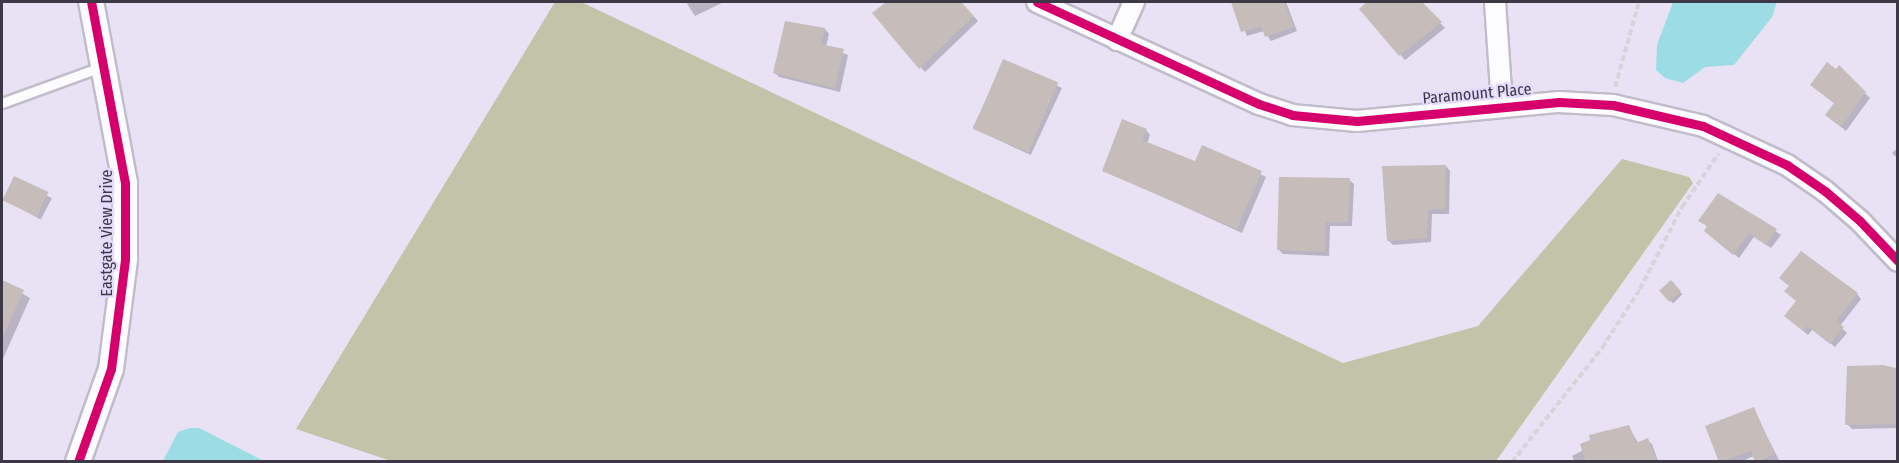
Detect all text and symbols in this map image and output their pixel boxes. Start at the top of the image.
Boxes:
street label: Paramount Place [1422,80,1532,108]
street label: Eastgate View Drive [97,170,117,296]

